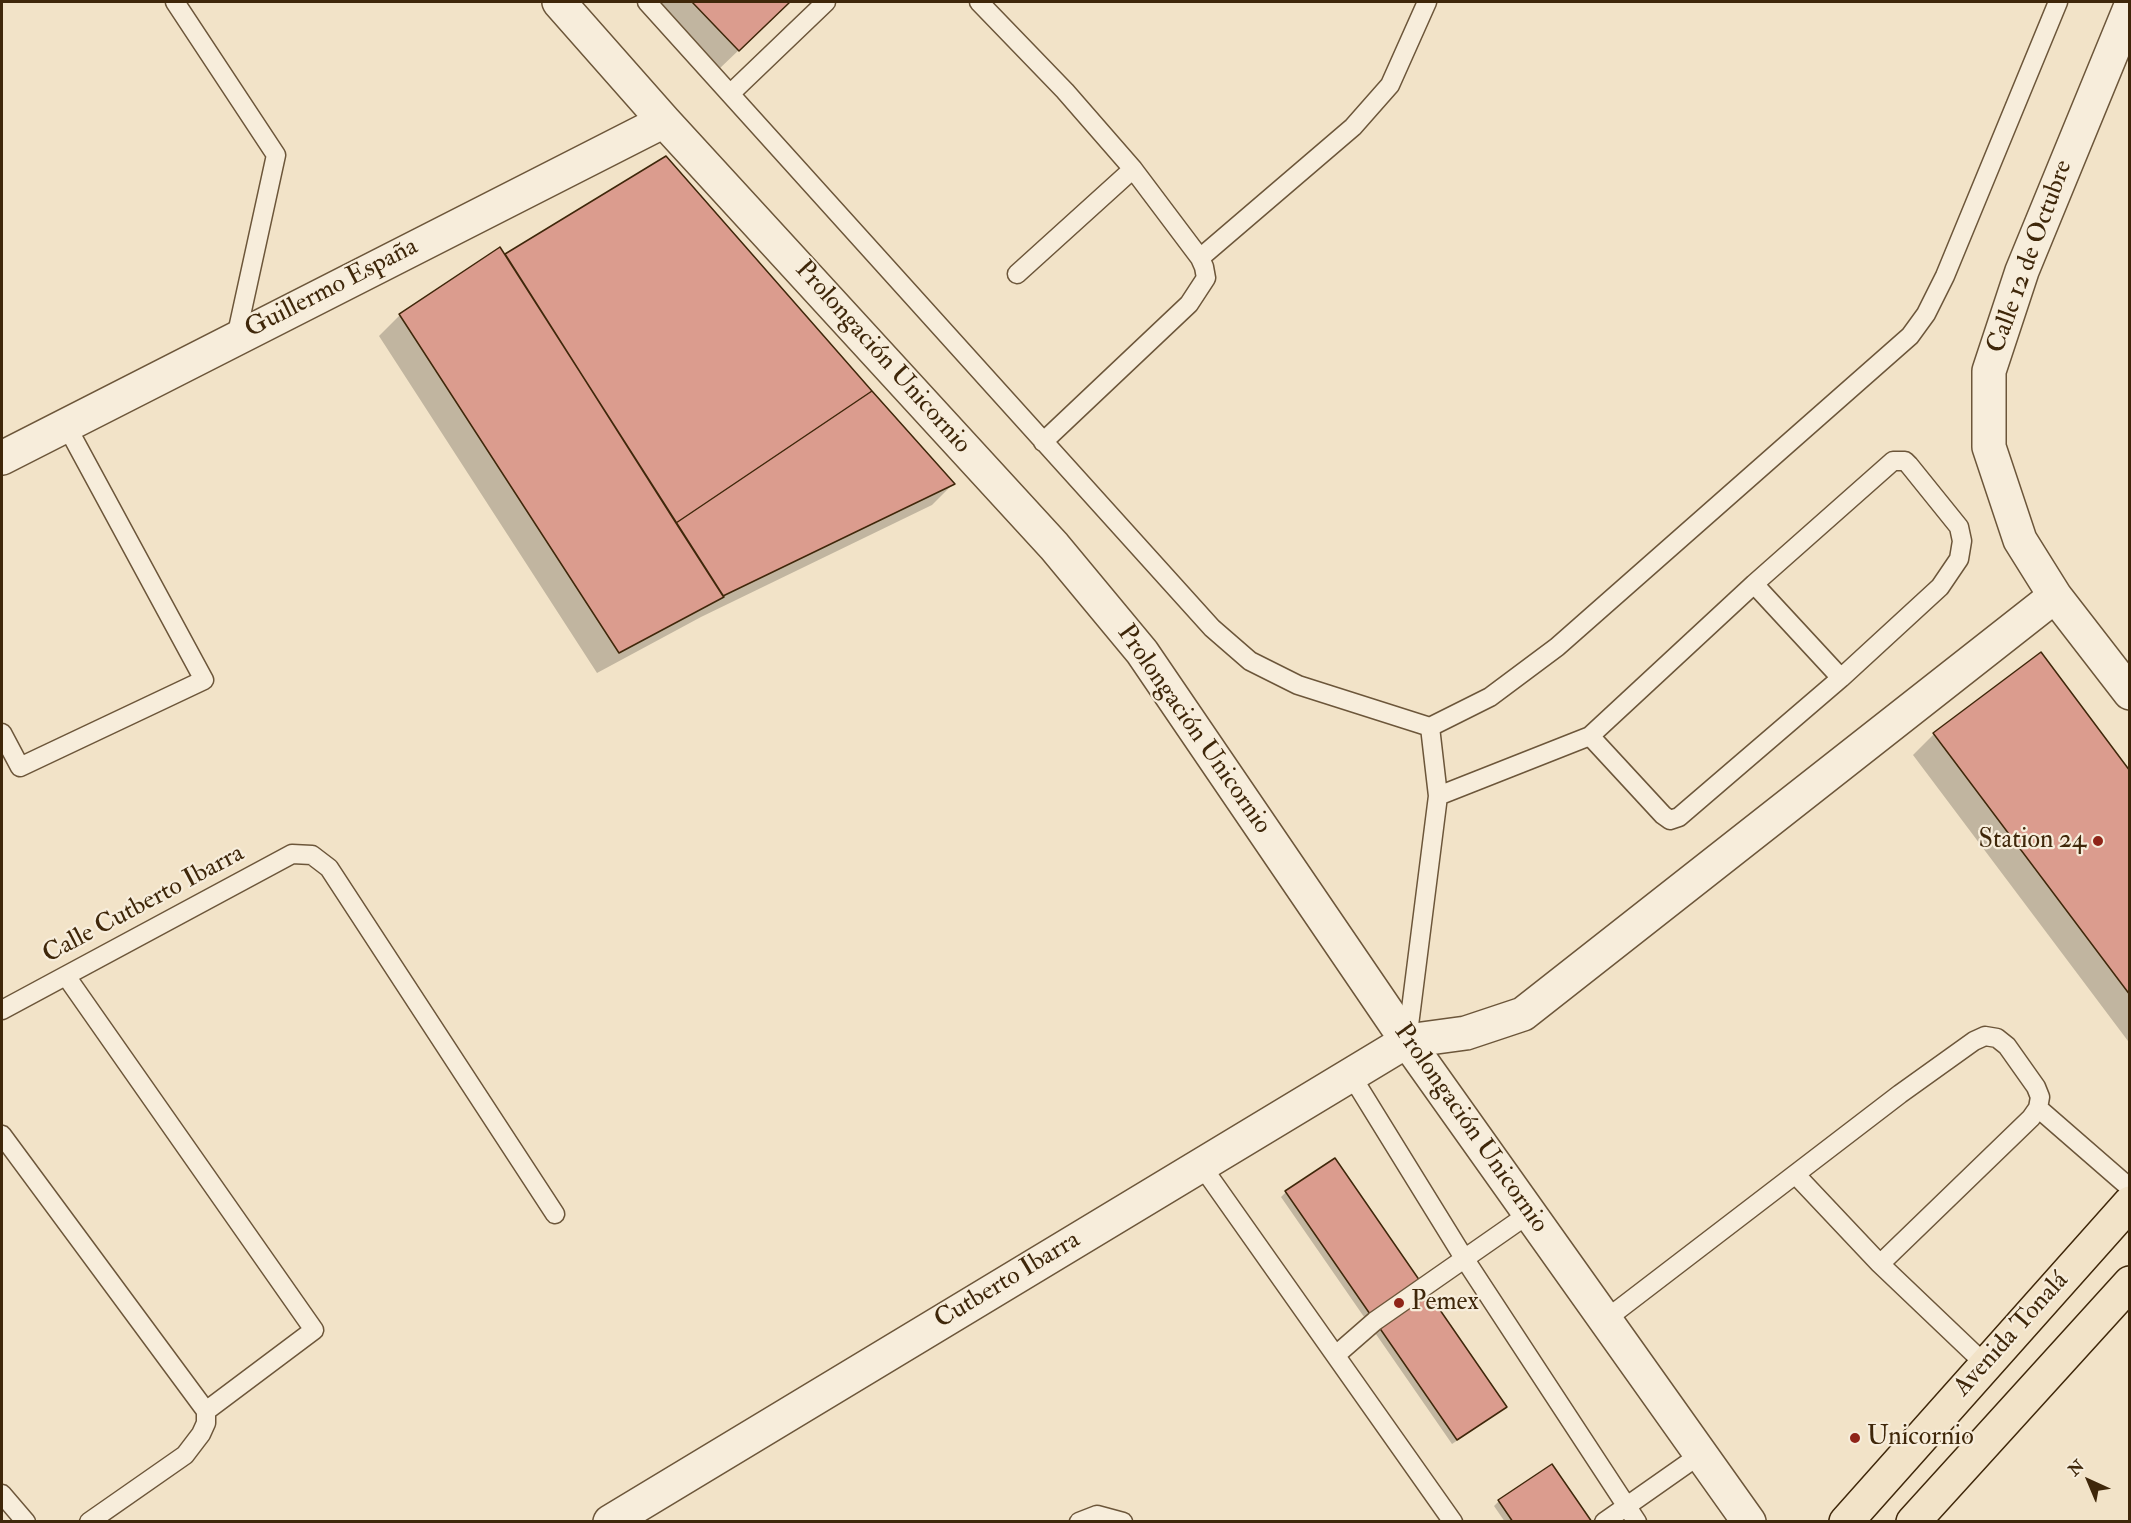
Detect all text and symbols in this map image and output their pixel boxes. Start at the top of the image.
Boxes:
street label: Calle 12 de Octubre [1982,156,2080,358]
street label: Guillermo España [240,232,424,346]
street label: Prolongación Unicornio [787,255,977,461]
street label: Prolongación Unicornio [1109,619,1277,841]
place label: Station 24 [1979,825,2086,857]
marker: Station 24 [2091,834,2105,848]
street label: Calle Cutberto Ibarra [38,839,250,971]
street label: Prolongación Unicornio [1386,1018,1554,1240]
street label: Cutberto Ibarra [930,1225,1086,1337]
street label: Avenida Tonalá [1948,1266,2076,1404]
place label: Pemex [1411,1287,1479,1319]
marker: Pemex [1392,1296,1406,1310]
place label: Unicornio [1867,1422,1974,1454]
marker: Unicornio [1848,1431,1862,1445]
north arrow [2059,1451,2119,1511]
text: N [2064,1456,2089,1480]

